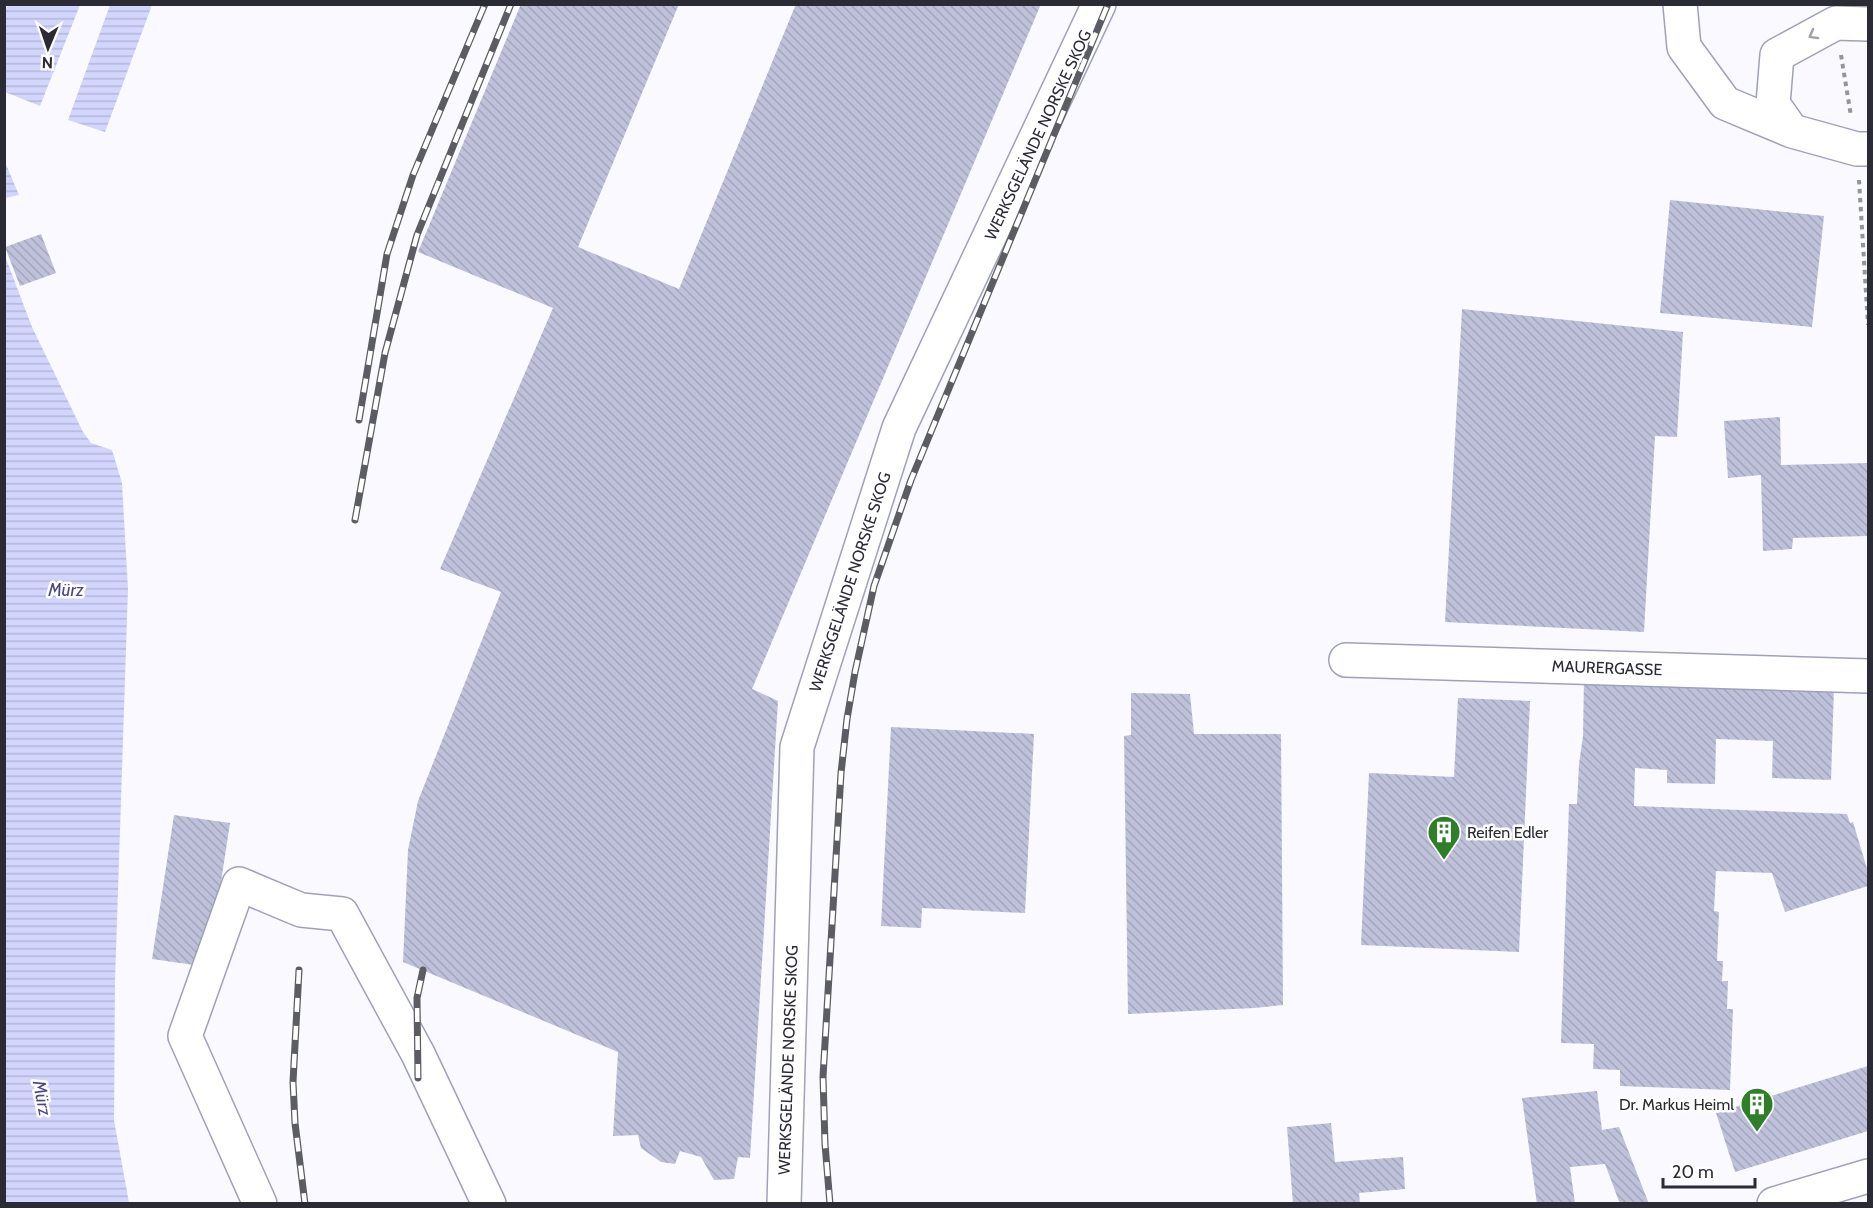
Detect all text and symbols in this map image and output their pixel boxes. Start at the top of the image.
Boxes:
north arrow [18,18,78,78]
street label: WERKSGELÄNDE NORSKE SKOG [981,27,1095,243]
one-way arrow [1809,28,1819,39]
text: N [42,53,53,72]
street label: WERKSGELÄNDE NORSKE SKOG [805,470,895,694]
water label: Mürz [47,579,84,601]
street label: MAURERGASSE [1551,657,1663,679]
building icon: Reifen Edler [1426,814,1462,861]
place label: Reifen Edler [1467,823,1549,842]
street label: WERKSGELÄNDE NORSKE SKOG [774,945,802,1175]
water label: Mürz [28,1077,56,1118]
building icon: Dr. Markus Heiml [1739,1086,1775,1133]
place label: Dr. Markus Heiml [1619,1095,1734,1114]
scale bar [1663,1151,1754,1189]
text: 20 m [1672,1161,1714,1183]

